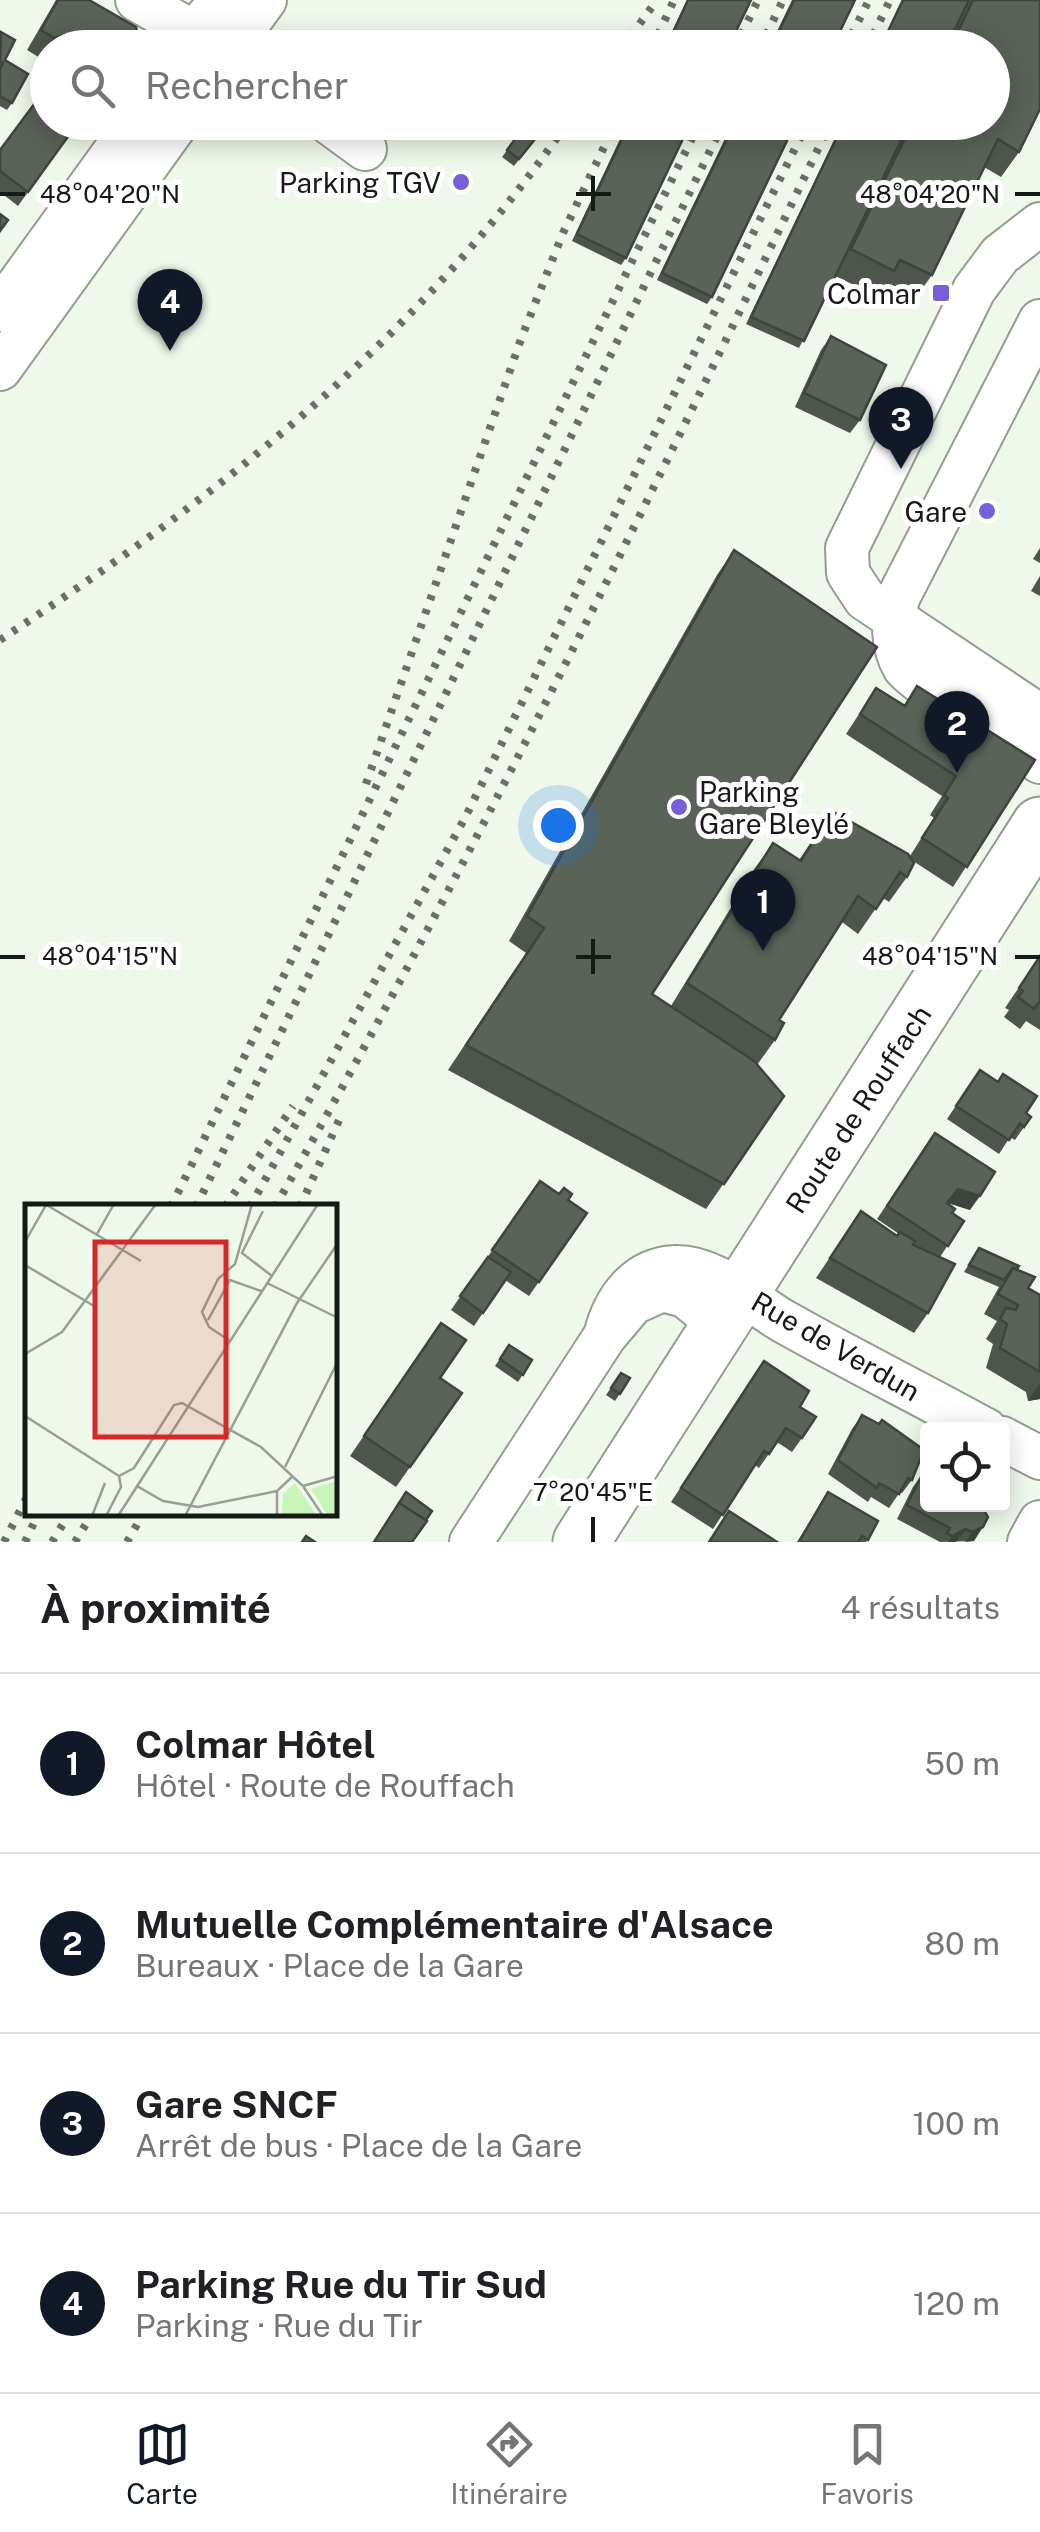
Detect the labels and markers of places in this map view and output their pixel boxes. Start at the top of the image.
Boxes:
place label: Parking TGV [279,166,441,199]
marker: Parking TGV [450,171,472,193]
pin: 4 [138,268,202,351]
place label: Colmar [827,277,921,310]
marker: Colmar [930,282,952,304]
pin: 3 [868,386,934,469]
place label: Gare [904,495,967,528]
marker: Gare [976,500,998,522]
pin: 2 [924,690,990,773]
place label: Parking Gare Bleylé [699,775,849,840]
marker: Parking Gare Bleylé [668,796,690,818]
pin: 1 [730,868,796,951]

